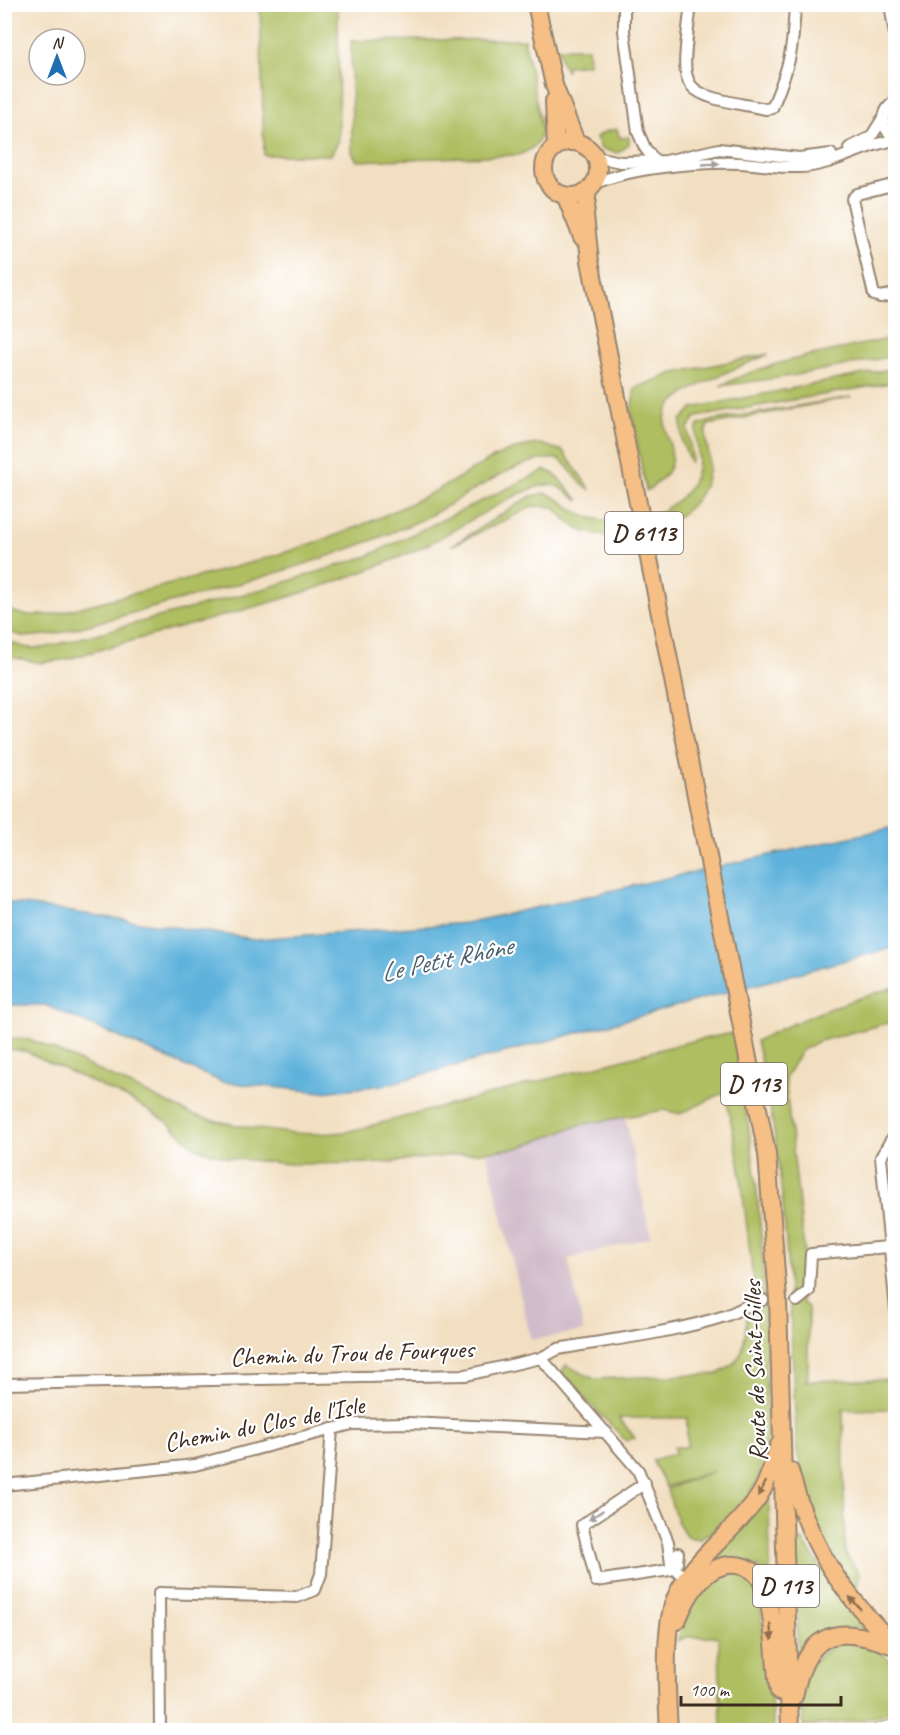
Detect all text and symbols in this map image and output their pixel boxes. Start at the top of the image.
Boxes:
north arrow [27,27,87,87]
text: N [52,33,65,53]
one-way arrow [702,159,721,168]
road number: D 6113 [605,512,683,554]
water label: Le Petit Rhône [377,928,519,989]
road number: D 113 [721,1063,787,1105]
street label: Route de Saint-Gilles [735,1278,775,1462]
street label: Chemin du Trou de Fourques [230,1332,477,1374]
street label: Chemin du Clos de l'Isle [161,1388,369,1460]
one-way arrow [757,1481,767,1498]
one-way arrow [588,1510,605,1521]
road number: D 113 [753,1565,819,1607]
one-way arrow [849,1596,862,1611]
one-way arrow [767,1623,776,1642]
scale bar [681,1669,842,1707]
text: 100 m [690,1679,731,1701]

